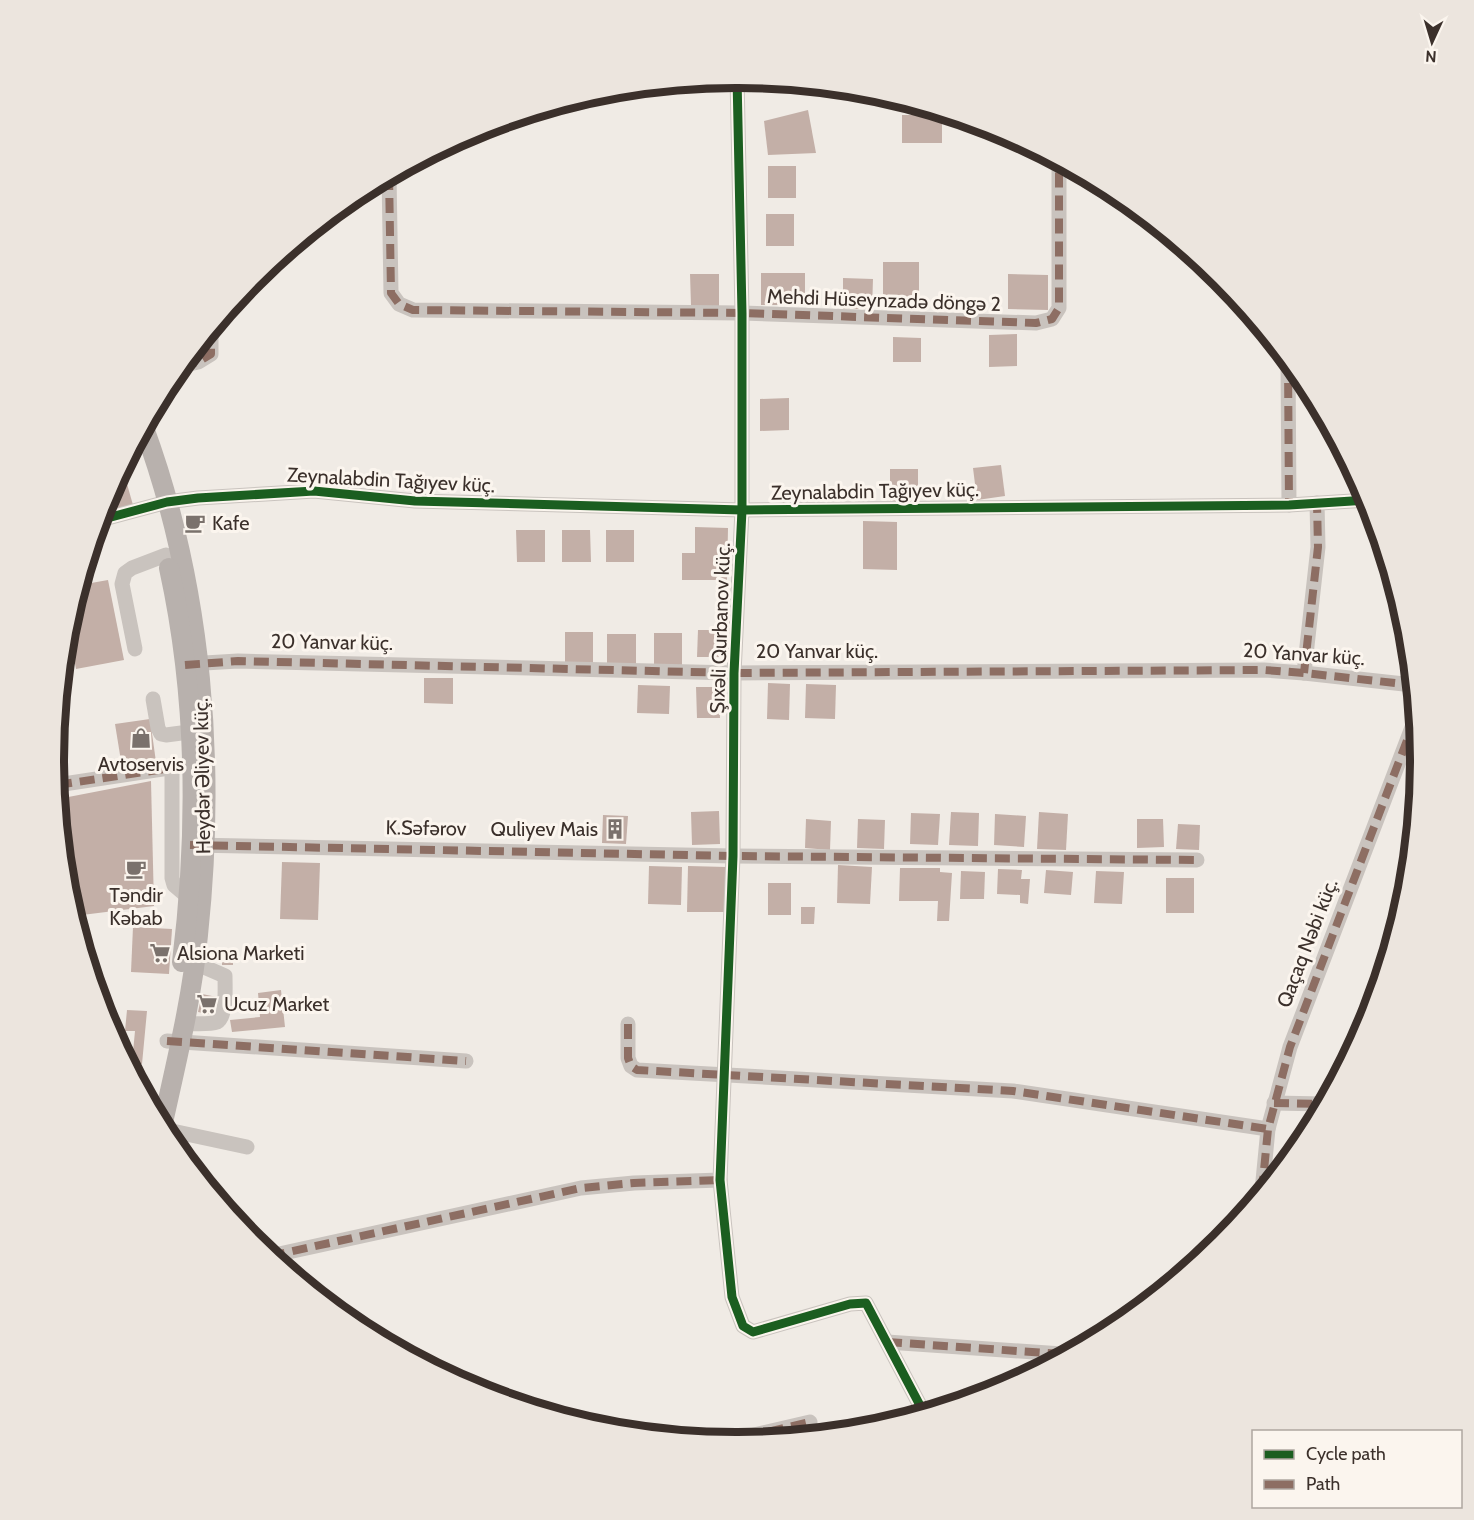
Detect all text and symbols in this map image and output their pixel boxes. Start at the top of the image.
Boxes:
north arrow [1402,12,1462,72]
text: N [1425,47,1437,66]
street label: Mehdi Hüseynzadə döngə 2 [766,284,1002,316]
street label: Zeynalabdin Tağıyev küç. [286,463,496,497]
street label: Zeynalabdin Tağıyev küç. [771,477,979,505]
cafe icon: Kafe [183,511,207,535]
place label: Kafe [212,511,249,535]
street label: Şıxəli Qurbanov küç. [705,542,735,714]
street label: 20 Yanvar küç. [271,629,393,655]
street label: 20 Yanvar küç. [1242,638,1366,670]
street label: 20 Yanvar küç. [756,639,878,663]
street label: Heydər Əliyev küç. [189,698,215,854]
shop icon: Avtoservis [129,726,153,750]
place label: Avtoservis [98,752,184,776]
street label: K.Səfərov [385,815,467,841]
place label: Quliyev Mais [491,817,598,841]
building icon: Quliyev Mais [603,817,627,841]
cafe icon: Təndir Kəbab [124,857,148,881]
street label: Qaçaq Nəbi küç. [1271,875,1343,1011]
place label: Təndir Kəbab [109,883,164,930]
supermarket icon: Alsiona Marketi [148,941,172,965]
place label: Alsiona Marketi [177,941,304,965]
supermarket icon: Ucuz Market [195,992,219,1016]
place label: Ucuz Market [224,992,329,1016]
legend [1252,1430,1462,1508]
text: Cycle path [1306,1443,1386,1465]
text: Path [1306,1473,1340,1495]

